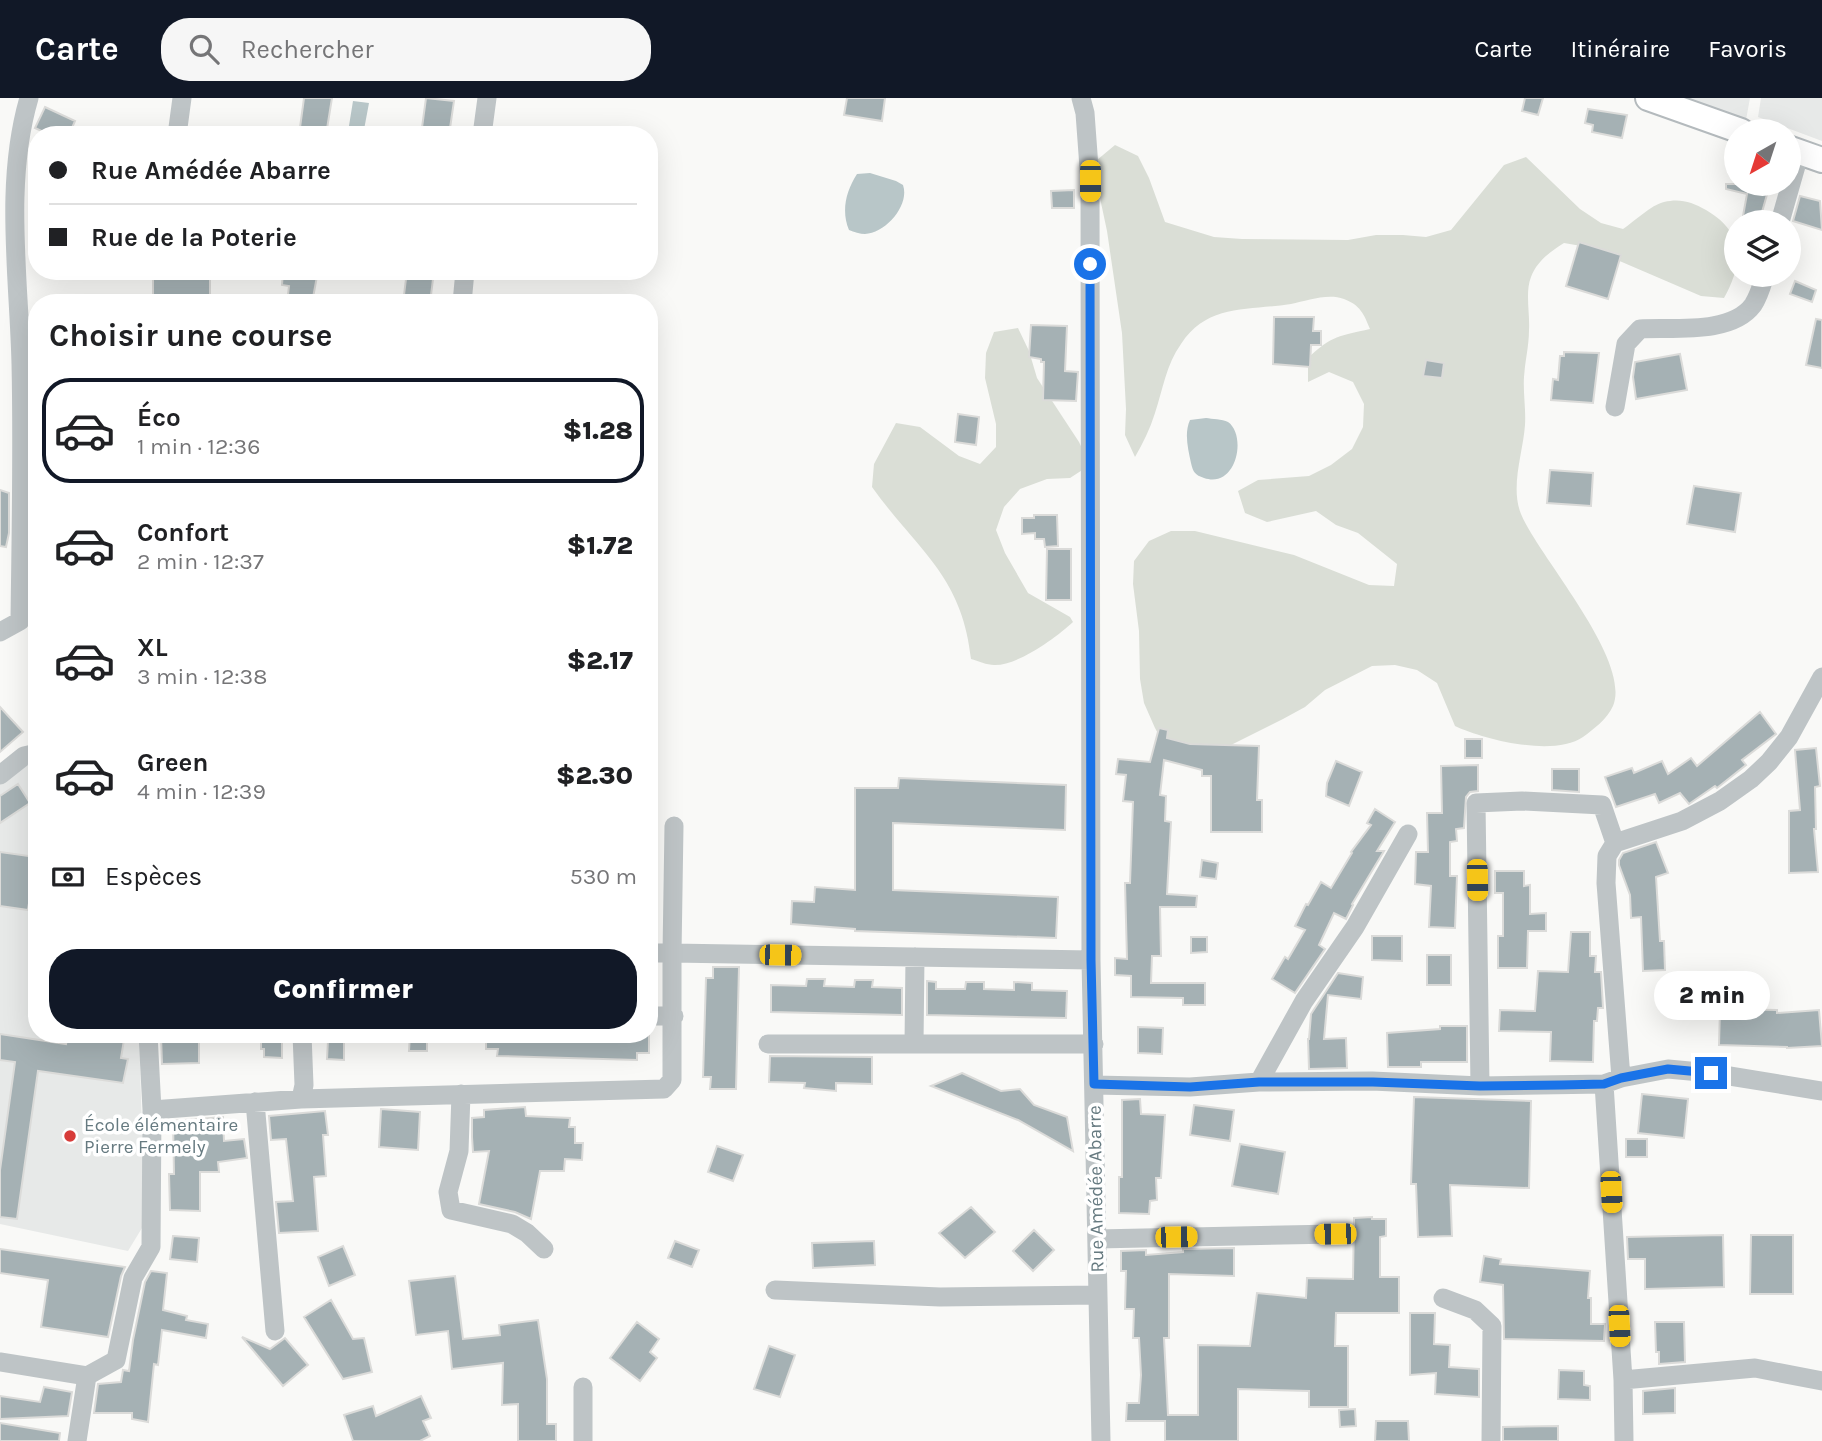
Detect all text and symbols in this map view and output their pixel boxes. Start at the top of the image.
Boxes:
search box [161,18,651,81]
text: Carte [35,30,119,68]
icon: search [185,30,223,68]
text: Rechercher [241,34,374,65]
text: Carte [1474,35,1532,63]
text: Itinéraire [1570,35,1670,63]
text: Favoris [1708,35,1787,63]
north arrow [1724,119,1801,196]
map controls [1724,119,1801,287]
text: Rue Amédée Abarre [91,155,331,186]
car [1080,160,1101,202]
button: layers [1724,210,1801,287]
text: Rue de la Poterie [91,222,297,253]
route start [1074,248,1106,280]
text: Choisir une course [49,317,332,354]
icon: car [53,399,116,462]
text: Éco [137,402,181,433]
text: $1.28 [563,415,633,446]
text: 1 min · 12:36 [137,433,260,460]
icon: car [53,514,116,577]
text: Confort [137,517,229,548]
text: $1.72 [567,530,633,561]
text: 2 min · 12:37 [137,548,264,575]
icon: car [53,629,116,692]
text: XL [137,632,168,663]
text: $2.17 [567,645,633,676]
text: 3 min · 12:38 [137,663,267,690]
icon: car [53,744,116,807]
text: Green [137,747,209,778]
text: $2.30 [556,760,633,791]
text: 4 min · 12:39 [137,778,266,805]
icon: cash [49,858,87,896]
car [1467,859,1488,901]
text: Espèces [105,861,202,892]
text: 530 m [570,863,637,890]
car [759,944,802,966]
button: Confirmer [49,949,637,1029]
callout: 2 min [1653,972,1769,1020]
text: 2 min [1679,982,1745,1009]
route end [1695,1057,1727,1089]
street label: Rue Amédée Abarre [1084,1105,1108,1273]
place label: École élémentaire Pierre Fermely [84,1113,238,1158]
marker: École élémentaire Pierre Fermely [62,1128,78,1144]
car [1600,1170,1623,1214]
car [1314,1223,1357,1245]
car [1155,1226,1198,1248]
car [1608,1304,1631,1348]

